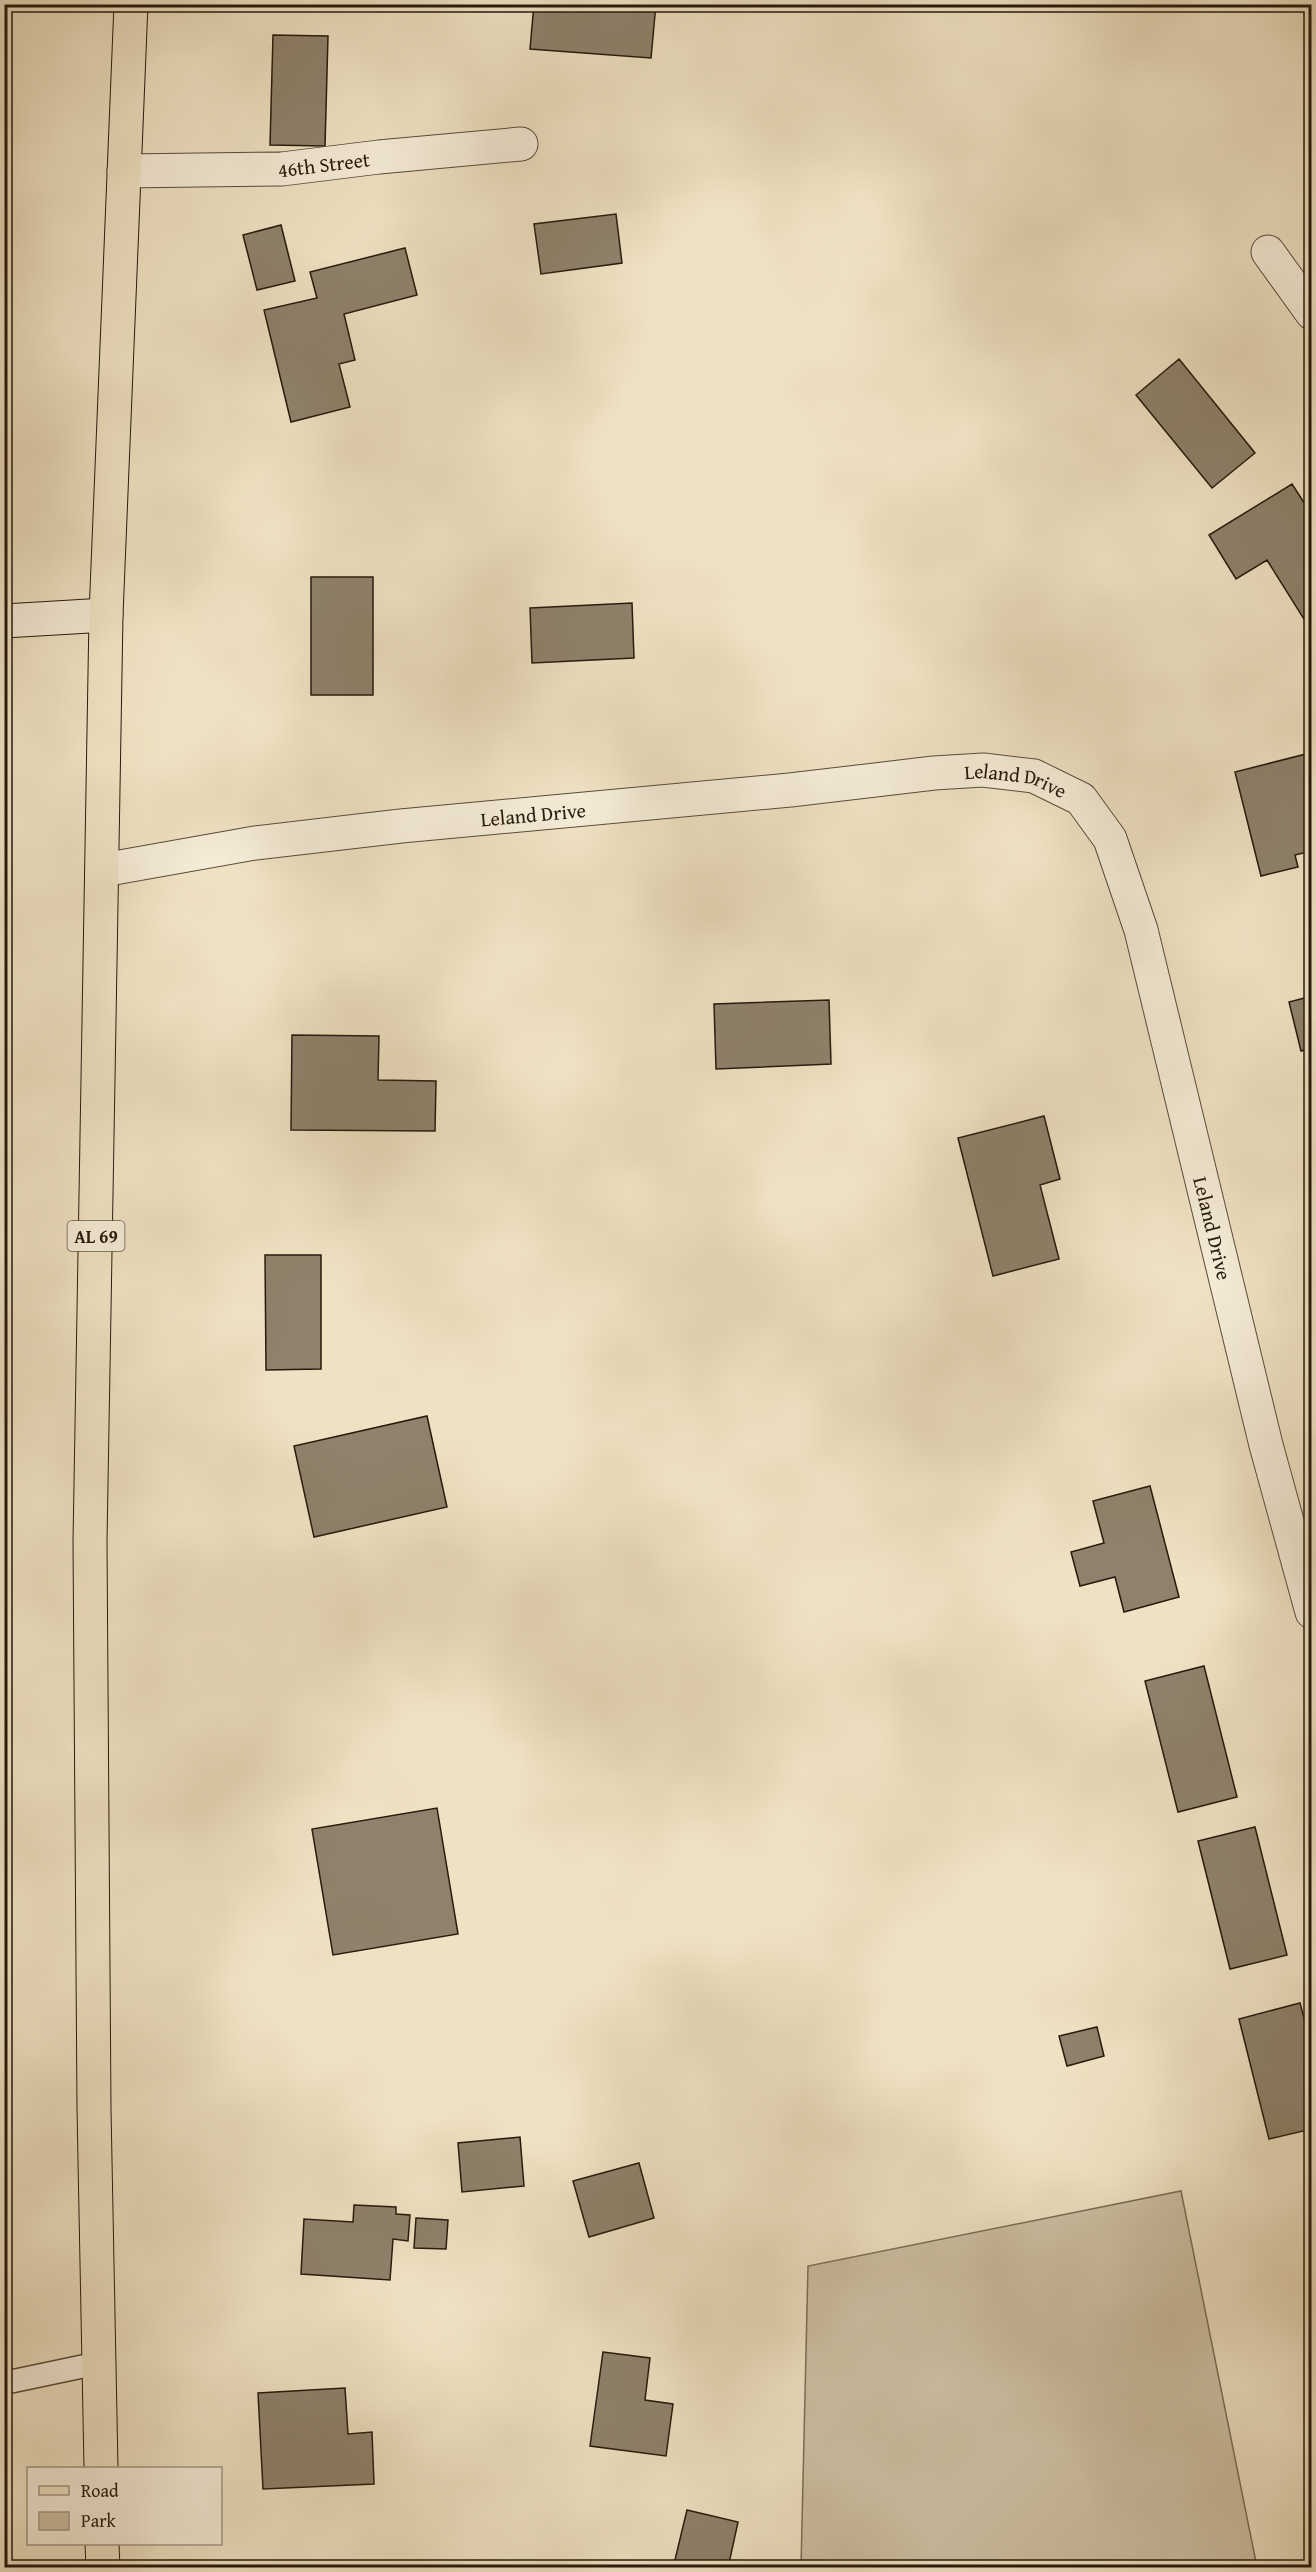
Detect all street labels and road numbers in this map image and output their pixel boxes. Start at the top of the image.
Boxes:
street label: 46th Street [276,144,371,184]
street label: Leland Drive [963,756,1072,805]
street label: Leland Drive [479,794,587,833]
street label: Leland Drive [1187,1173,1240,1283]
road number: AL 69 [68,1221,124,1251]

